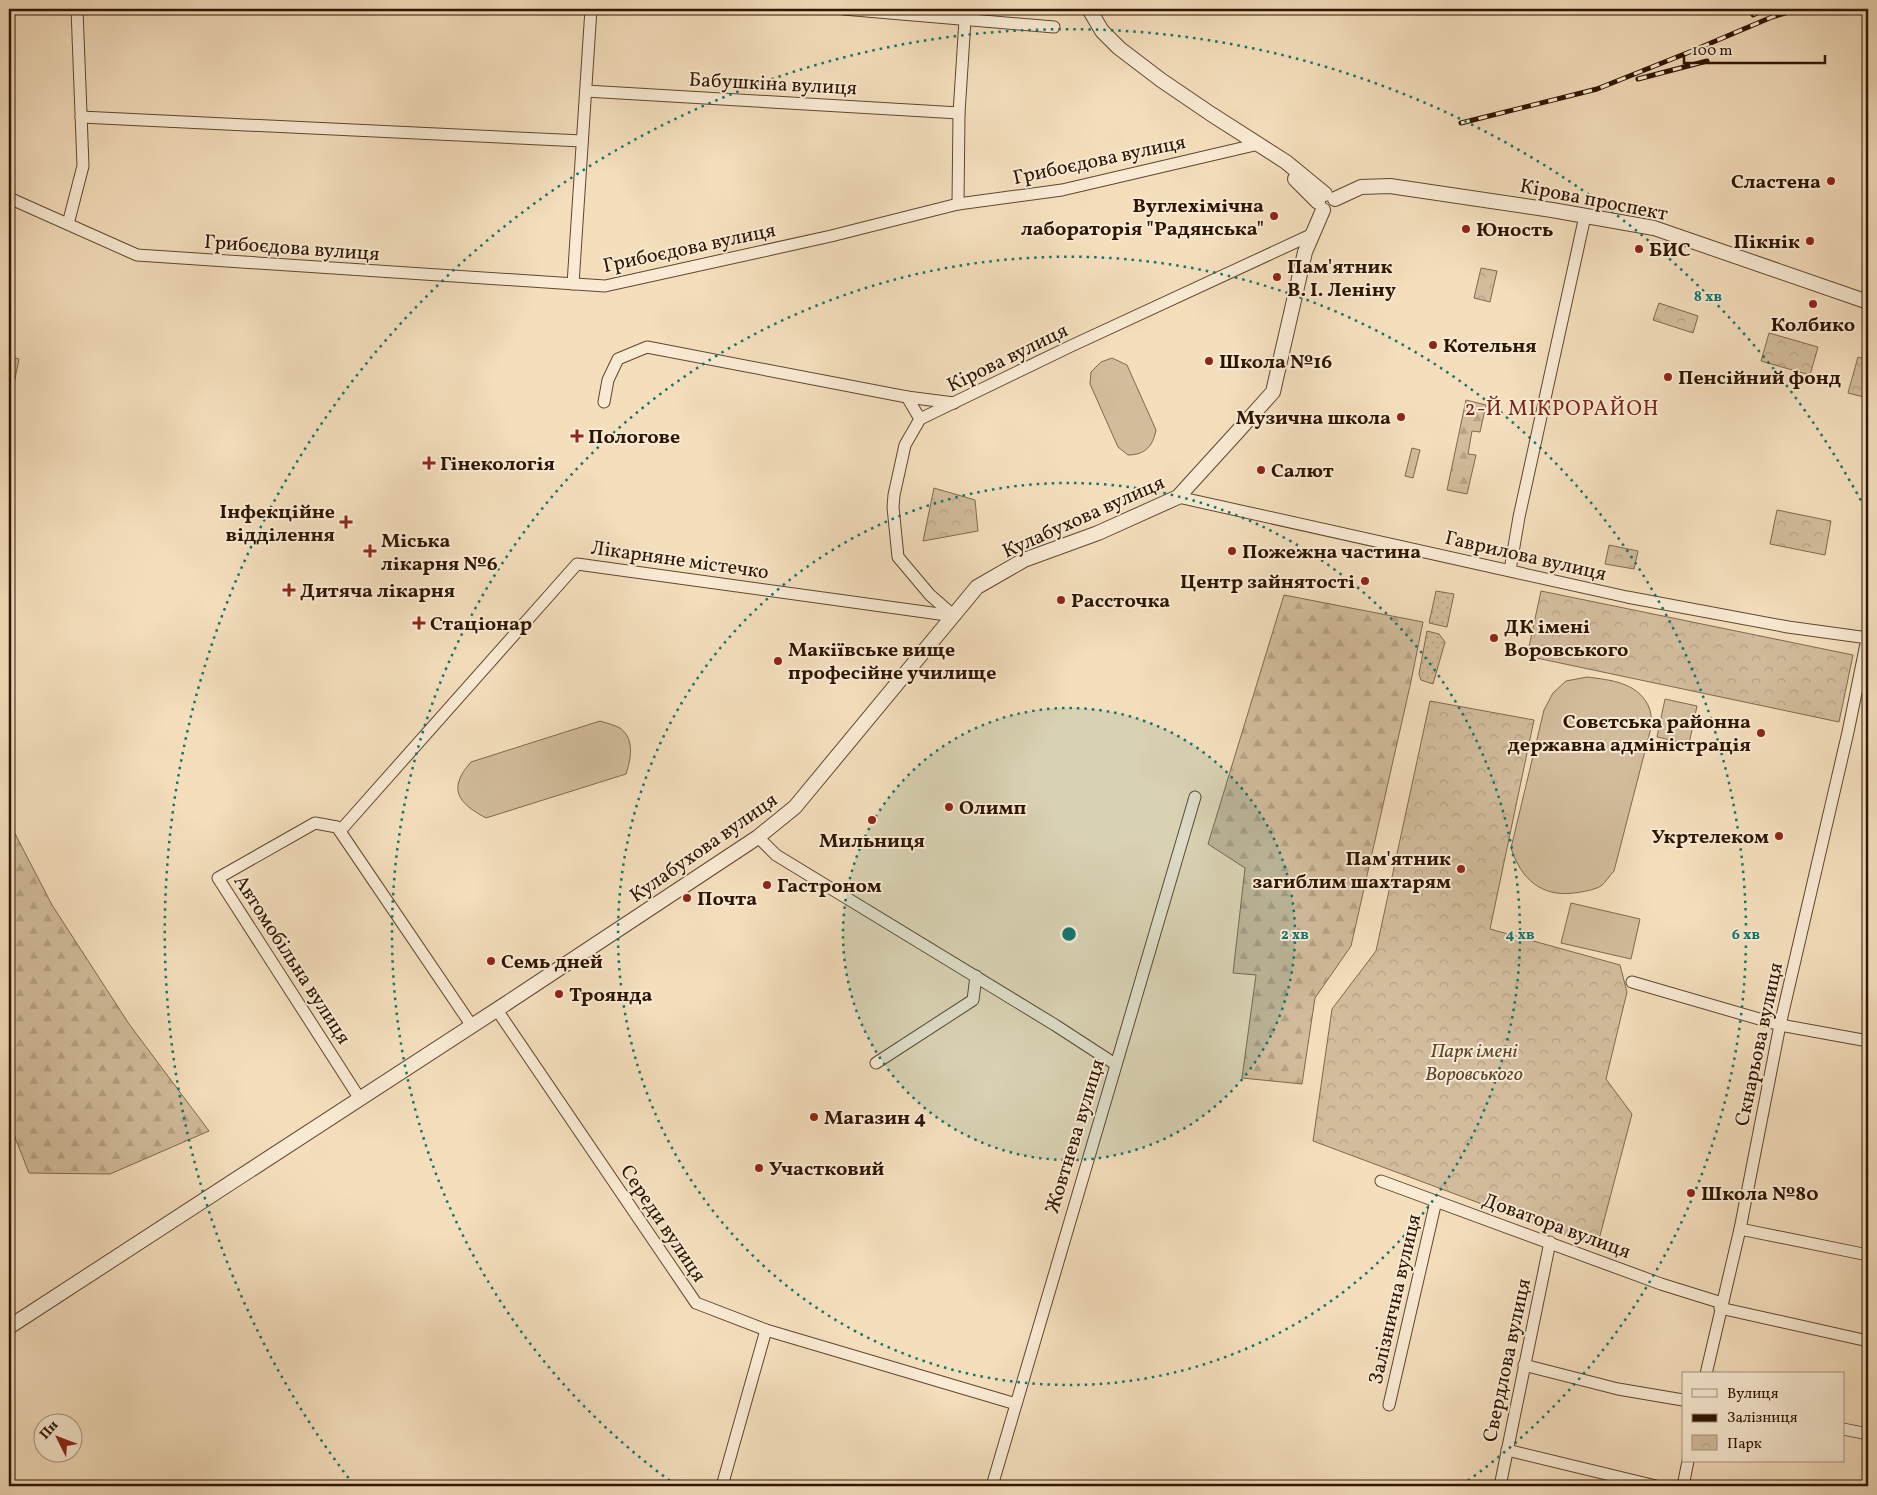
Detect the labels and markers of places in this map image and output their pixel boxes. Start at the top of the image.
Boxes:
place label: Сластена [1731,169,1821,197]
marker: Сластена [1825,175,1837,187]
place label: Вуглехімічна лабораторія "Радянська" [1021,193,1264,244]
marker: Вуглехімічна лабораторія "Радянська" [1268,210,1280,222]
place label: Юность [1476,217,1553,245]
marker: Юность [1460,223,1472,235]
place label: Пікнік [1734,229,1800,257]
marker: Пікнік [1804,235,1816,247]
place label: БИС [1649,237,1691,265]
marker: БИС [1633,243,1645,255]
place label: Пам'ятник В. І. Леніну [1287,254,1396,305]
marker: Пам'ятник В. І. Леніну [1271,271,1283,283]
marker: Колбико [1807,298,1819,310]
place label: Колбико [1771,312,1855,340]
place label: Котельня [1443,333,1537,361]
marker: Котельня [1427,339,1439,351]
place label: Школа №16 [1219,349,1332,377]
marker: Школа №16 [1203,355,1215,367]
place label: Пенсійний фонд [1678,365,1841,393]
marker: Пенсійний фонд [1662,371,1674,383]
place label: Музична школа [1236,405,1391,433]
marker: Музична школа [1395,411,1407,423]
place label: Пологове [588,424,680,452]
marker: Пологове [570,429,584,443]
place label: Гінекологія [440,451,555,479]
marker: Гінекологія [422,456,436,470]
place label: Салют [1271,458,1334,486]
marker: Салют [1255,464,1267,476]
place label: Інфекційне відділення [220,499,335,550]
marker: Інфекційне відділення [339,515,353,529]
place label: Міська лікарня №6 [381,528,498,579]
place label: Пожежна частина [1242,539,1421,567]
marker: Міська лікарня №6 [363,544,377,558]
marker: Пожежна частина [1226,545,1238,557]
place label: Центр зайнятості [1180,569,1355,597]
marker: Центр зайнятості [1359,575,1371,587]
place label: Дитяча лікарня [300,578,455,606]
marker: Дитяча лікарня [282,583,296,597]
place label: Рассточка [1071,588,1170,616]
marker: Рассточка [1055,594,1067,606]
place label: Стаціонар [430,611,532,639]
place label: ДК імені Воровського [1504,614,1628,665]
marker: Стаціонар [412,616,426,630]
marker: ДК імені Воровського [1488,632,1500,644]
place label: Макіївське вище професійне училище [788,637,996,688]
marker: Макіївське вище професійне училище [772,655,784,667]
place label: Совєтська районна державна адміністрація [1507,709,1751,760]
marker: Совєтська районна державна адміністрація [1755,727,1767,739]
place label: Олимп [959,795,1026,823]
marker: Олимп [943,801,955,813]
marker: Мильниця [866,814,878,826]
place label: Укртелеком [1652,824,1769,852]
place label: Мильниця [819,828,925,856]
marker: Укртелеком [1773,830,1785,842]
place label: Пам'ятник загиблим шахтарям [1252,846,1451,897]
marker: Пам'ятник загиблим шахтарям [1455,863,1467,875]
place label: Гастроном [777,873,882,901]
marker: Гастроном [761,879,773,891]
place label: Почта [697,886,757,914]
marker: Почта [681,892,693,904]
centre of rings [1060,925,1078,943]
place label: Семь дней [501,949,603,977]
marker: Семь дней [485,955,497,967]
place label: Троянда [569,982,652,1010]
marker: Троянда [553,988,565,1000]
place label: Магазин 4 [824,1105,926,1133]
marker: Магазин 4 [808,1111,820,1123]
place label: Участковий [769,1156,885,1184]
marker: Участковий [753,1162,765,1174]
place label: Школа №80 [1701,1181,1819,1209]
marker: Школа №80 [1685,1187,1697,1199]

